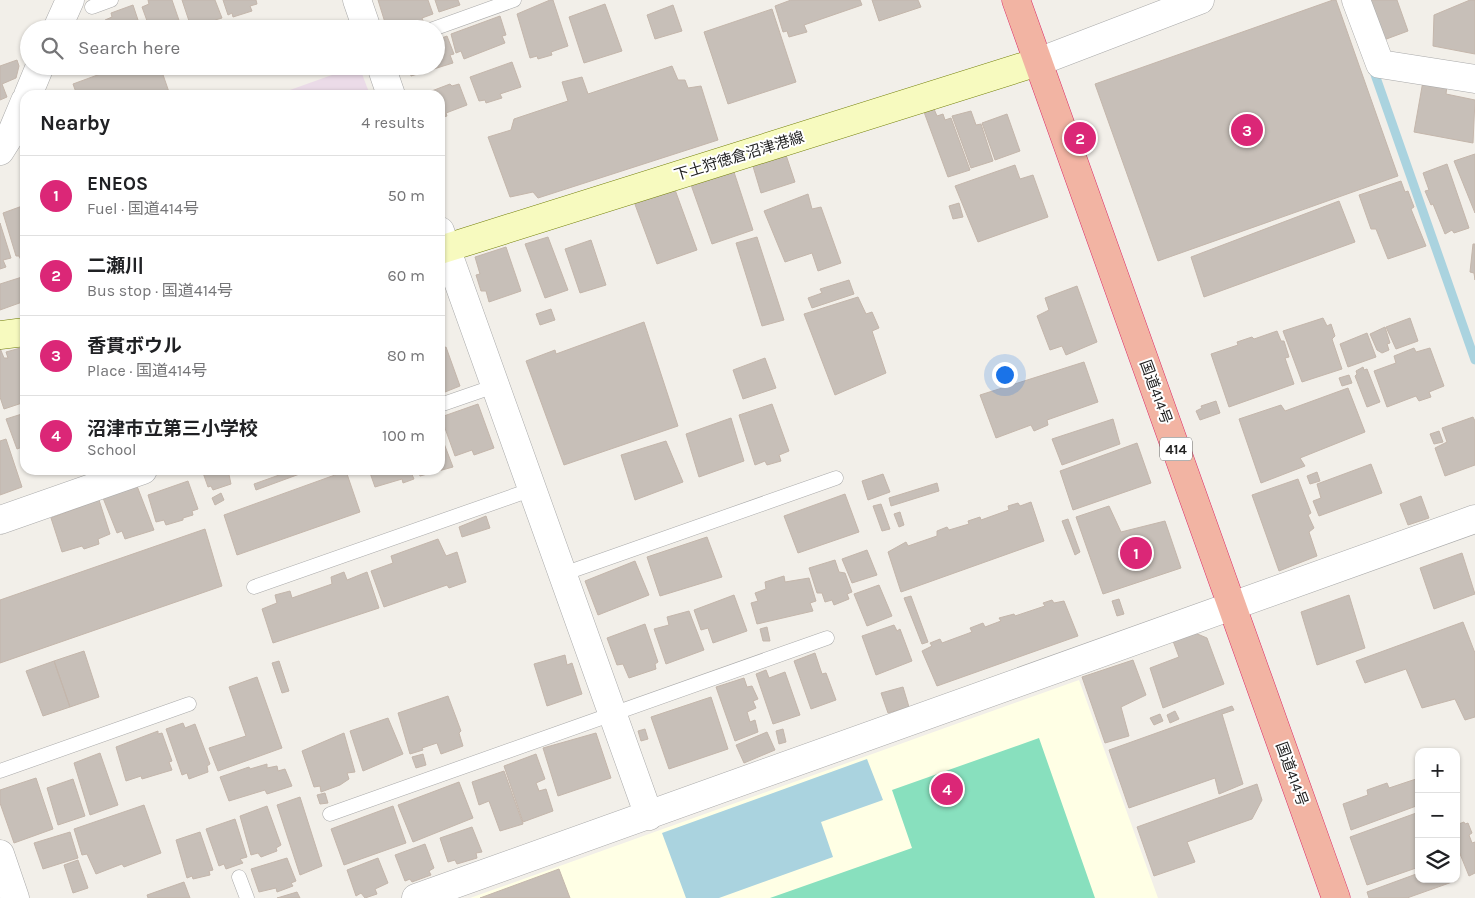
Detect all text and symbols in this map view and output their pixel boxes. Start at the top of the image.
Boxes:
search box [20,20,445,75]
icon: search [38,34,66,62]
text: Search here [78,37,180,59]
text: Nearby [40,111,110,135]
pin: 3 [1231,111,1263,149]
text: 4 results [361,113,425,132]
pin: 2 [1064,119,1096,157]
street label: 下土狩徳倉沼津港線 [672,128,806,184]
text: ENEOS [87,173,148,195]
text: 1 [53,186,59,205]
text: 50 m [388,186,425,205]
text: Fuel · 国道414号 [87,199,199,218]
text: 二瀬川 [87,255,144,277]
text: 2 [51,266,61,285]
text: 60 m [388,266,425,285]
text: Bus stop · 国道414号 [87,281,233,300]
text: 香貫ボウル [87,335,182,357]
text: 3 [51,346,61,365]
text: 80 m [387,346,425,365]
street label: 国道414号 [1136,358,1176,426]
text: Place · 国道414号 [87,361,207,380]
your location [992,362,1018,388]
text: 沼津市立第三小学校 [87,418,258,440]
text: 4 [51,426,61,445]
text: 100 m [382,426,425,445]
road number: 414 [1160,438,1192,460]
text: School [87,440,137,459]
pin: 1 [1120,534,1152,572]
street label: 国道414号 [1272,740,1312,808]
map controls [1415,748,1460,883]
button: + [1415,748,1460,793]
pin: 4 [931,770,963,808]
button: − [1415,793,1460,838]
button: layers [1415,838,1460,883]

